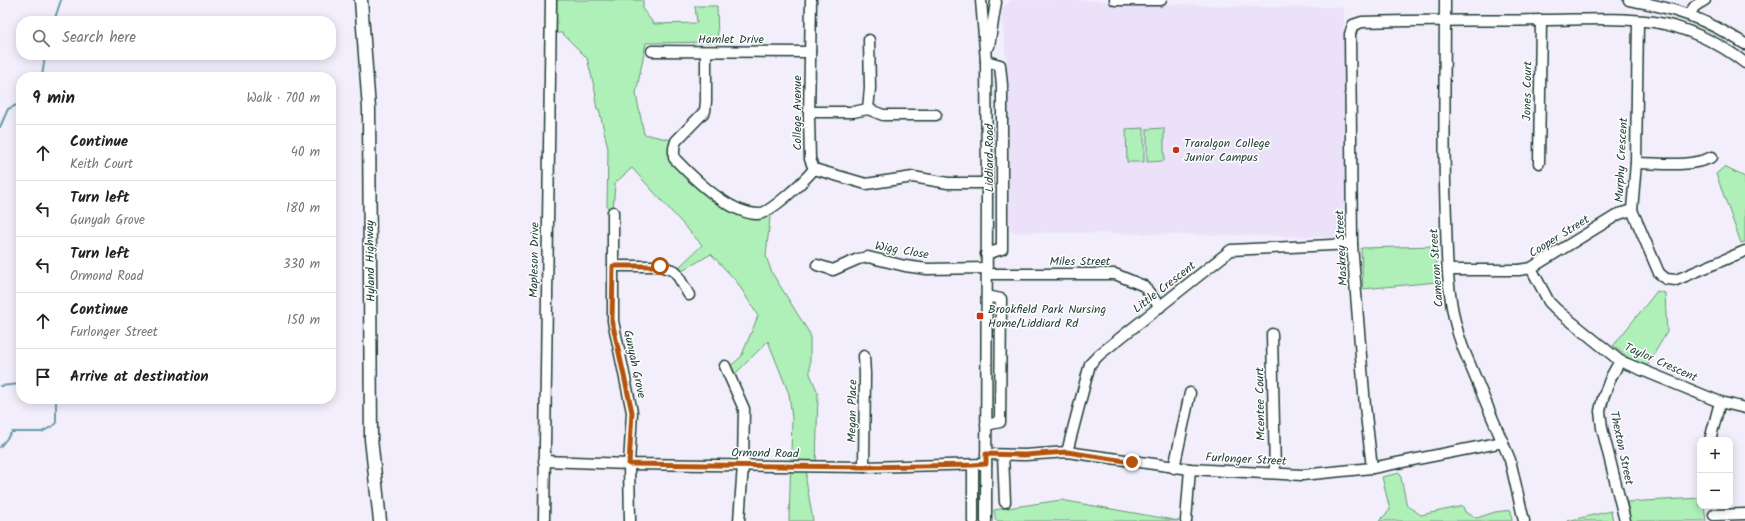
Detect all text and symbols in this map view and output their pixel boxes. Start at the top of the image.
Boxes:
search box [16,16,336,60]
text: Search here [62,26,136,50]
icon: search [30,27,52,49]
street label: Hamlet Drive [698,30,765,49]
street label: Jones Court [1517,61,1538,121]
street label: College Avenue [788,75,807,151]
text: 9 min [32,85,75,112]
text: Walk · 700 m [246,88,320,109]
street label: Murphy Crescent [1610,117,1633,203]
street label: Liddiard Road [980,123,999,192]
text: Continue [70,130,128,154]
place label: Traralgon College Junior Campus [1184,134,1271,167]
icon: ahead [32,142,54,164]
text: 40 m [291,142,320,163]
marker: Traralgon College Junior Campus [1171,145,1181,155]
text: Keith Court [70,154,133,175]
text: Turn left [70,186,130,210]
icon: left [32,198,54,220]
text: 180 m [286,198,320,219]
street label: Maskrey Street [1330,209,1353,286]
text: Gunyah Grove [70,210,145,231]
street label: Cooper Street [1525,210,1594,263]
street label: Hyland Highway [360,220,381,302]
street label: Mapleson Drive [524,221,545,298]
street label: Cameron Street [1424,228,1449,308]
street label: Wigg Close [873,236,931,265]
text: Turn left [70,242,130,266]
street label: Miles Street [1049,252,1111,271]
icon: left [32,254,54,276]
text: 330 m [283,254,320,275]
route start [651,257,669,275]
street label: Little Crescent [1129,257,1200,318]
text: Ormond Road [70,266,143,287]
text: Continue [70,298,128,322]
place label: Brookfield Park Nursing Home/Liddiard Rd [988,300,1106,333]
icon: ahead [32,310,54,332]
text: 150 m [287,310,320,331]
marker: Brookfield Park Nursing Home/Liddiard Rd [975,311,985,321]
text: Furlonger Street [70,322,158,343]
street label: Gunyah Grove [618,328,651,401]
street label: Taylor Crescent [1621,338,1701,387]
text: Arrive at destination [70,365,209,389]
icon: arrive [32,366,54,388]
street label: Mcentee Court [1250,367,1271,441]
street label: Megan Place [842,379,863,443]
street label: Thexton Street [1604,409,1639,487]
map controls [1697,437,1733,509]
button: + [1697,437,1733,473]
street label: Ormond Road [731,443,800,464]
street label: Furlonger Street [1205,448,1287,471]
route end [1123,453,1141,471]
button: − [1697,473,1733,509]

